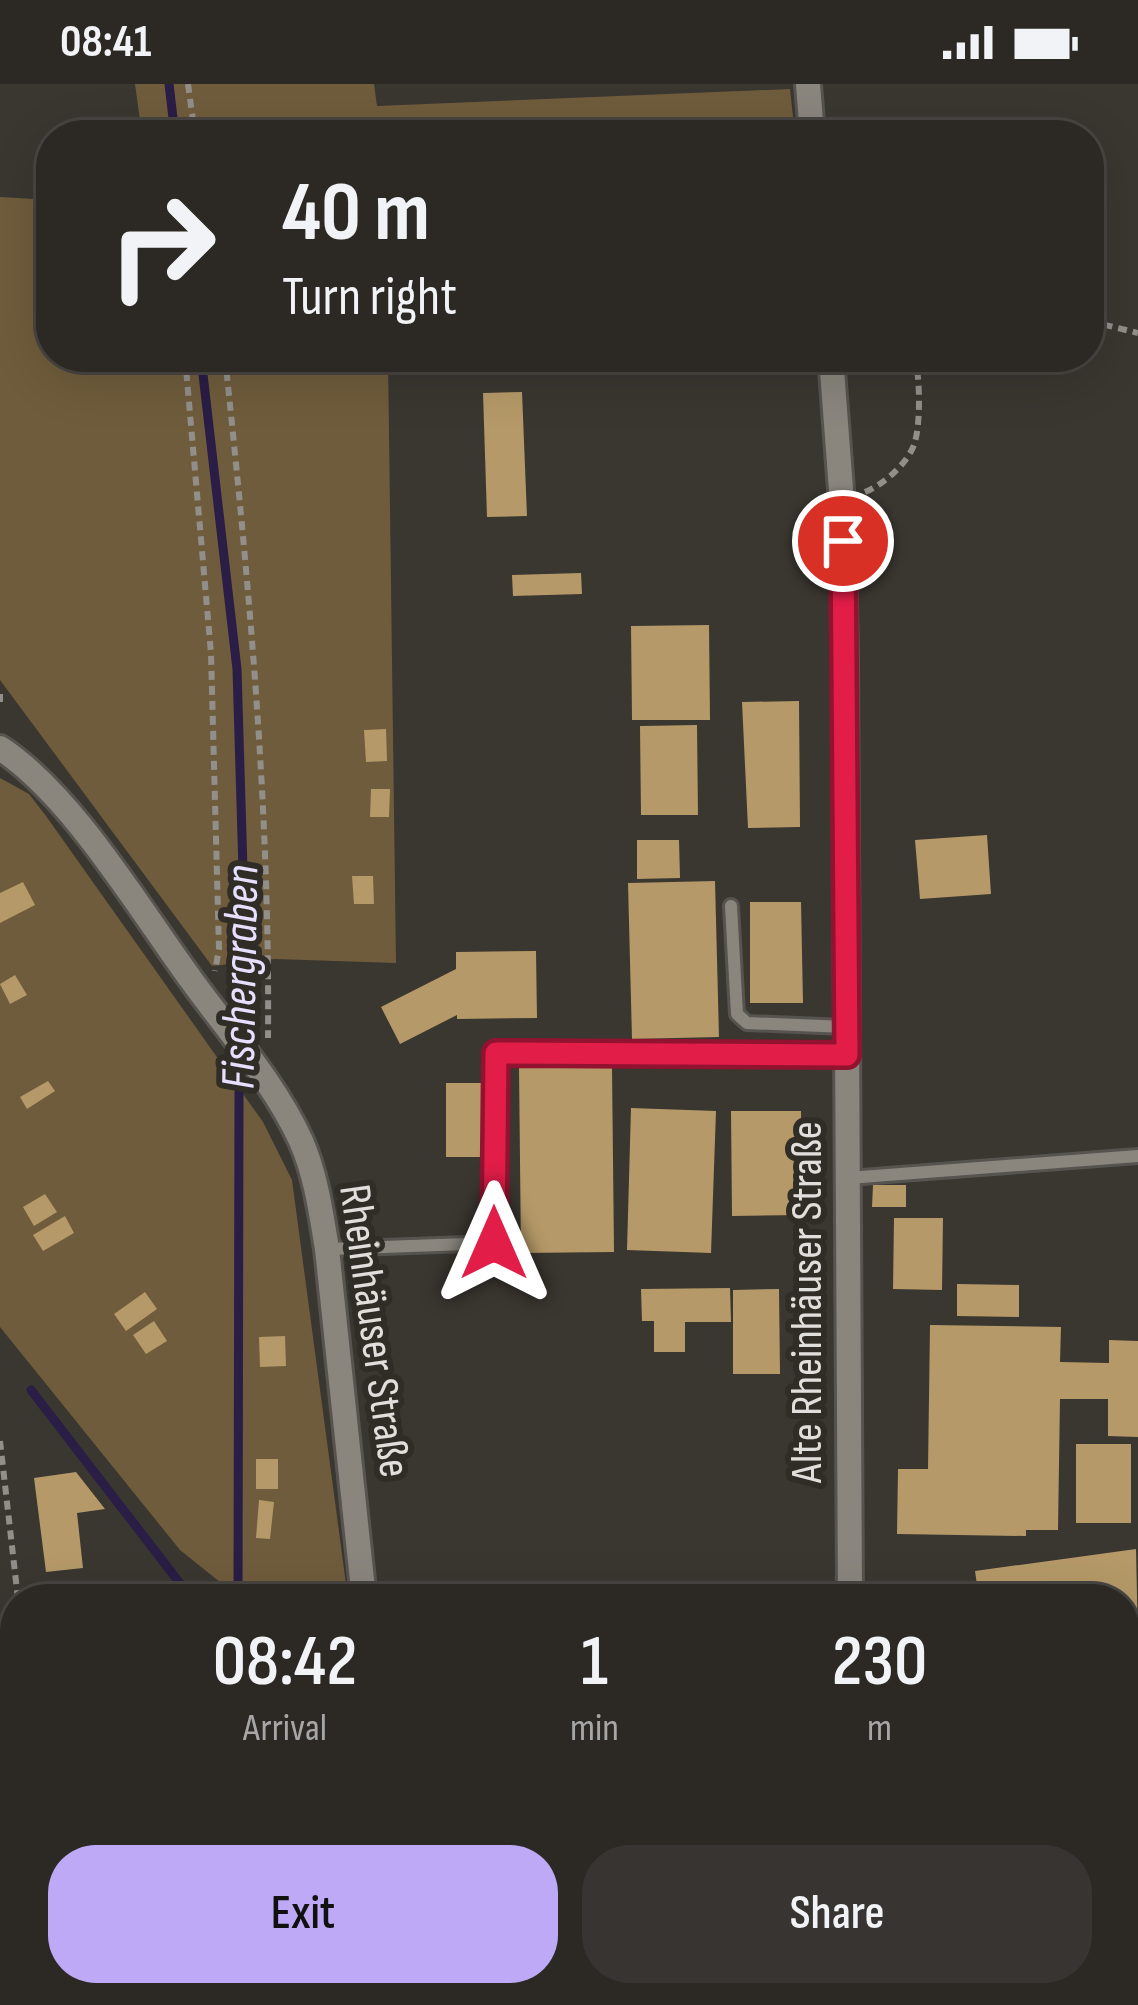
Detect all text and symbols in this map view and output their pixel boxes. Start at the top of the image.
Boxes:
text: 08:41 [60,15,151,70]
text: 40 m [282,163,430,264]
icon: right [84,168,240,324]
text: Turn right [282,265,457,330]
pin [792,490,894,592]
icon: arrive [810,508,876,574]
water label: Fischergraben [211,864,271,1090]
street label: Alte Rheinhäuser Straße [780,1121,835,1484]
position arrow [431,1180,557,1306]
street label: Rheinhäuser Straße [326,1181,422,1481]
text: 08:42 [213,1619,357,1706]
text: 1 [581,1619,608,1706]
text: 230 [832,1619,927,1706]
text: Arrival [243,1705,327,1752]
text: min [570,1705,619,1752]
text: m [867,1705,892,1752]
button: Exit [48,1845,558,1983]
button: Share [582,1845,1092,1983]

